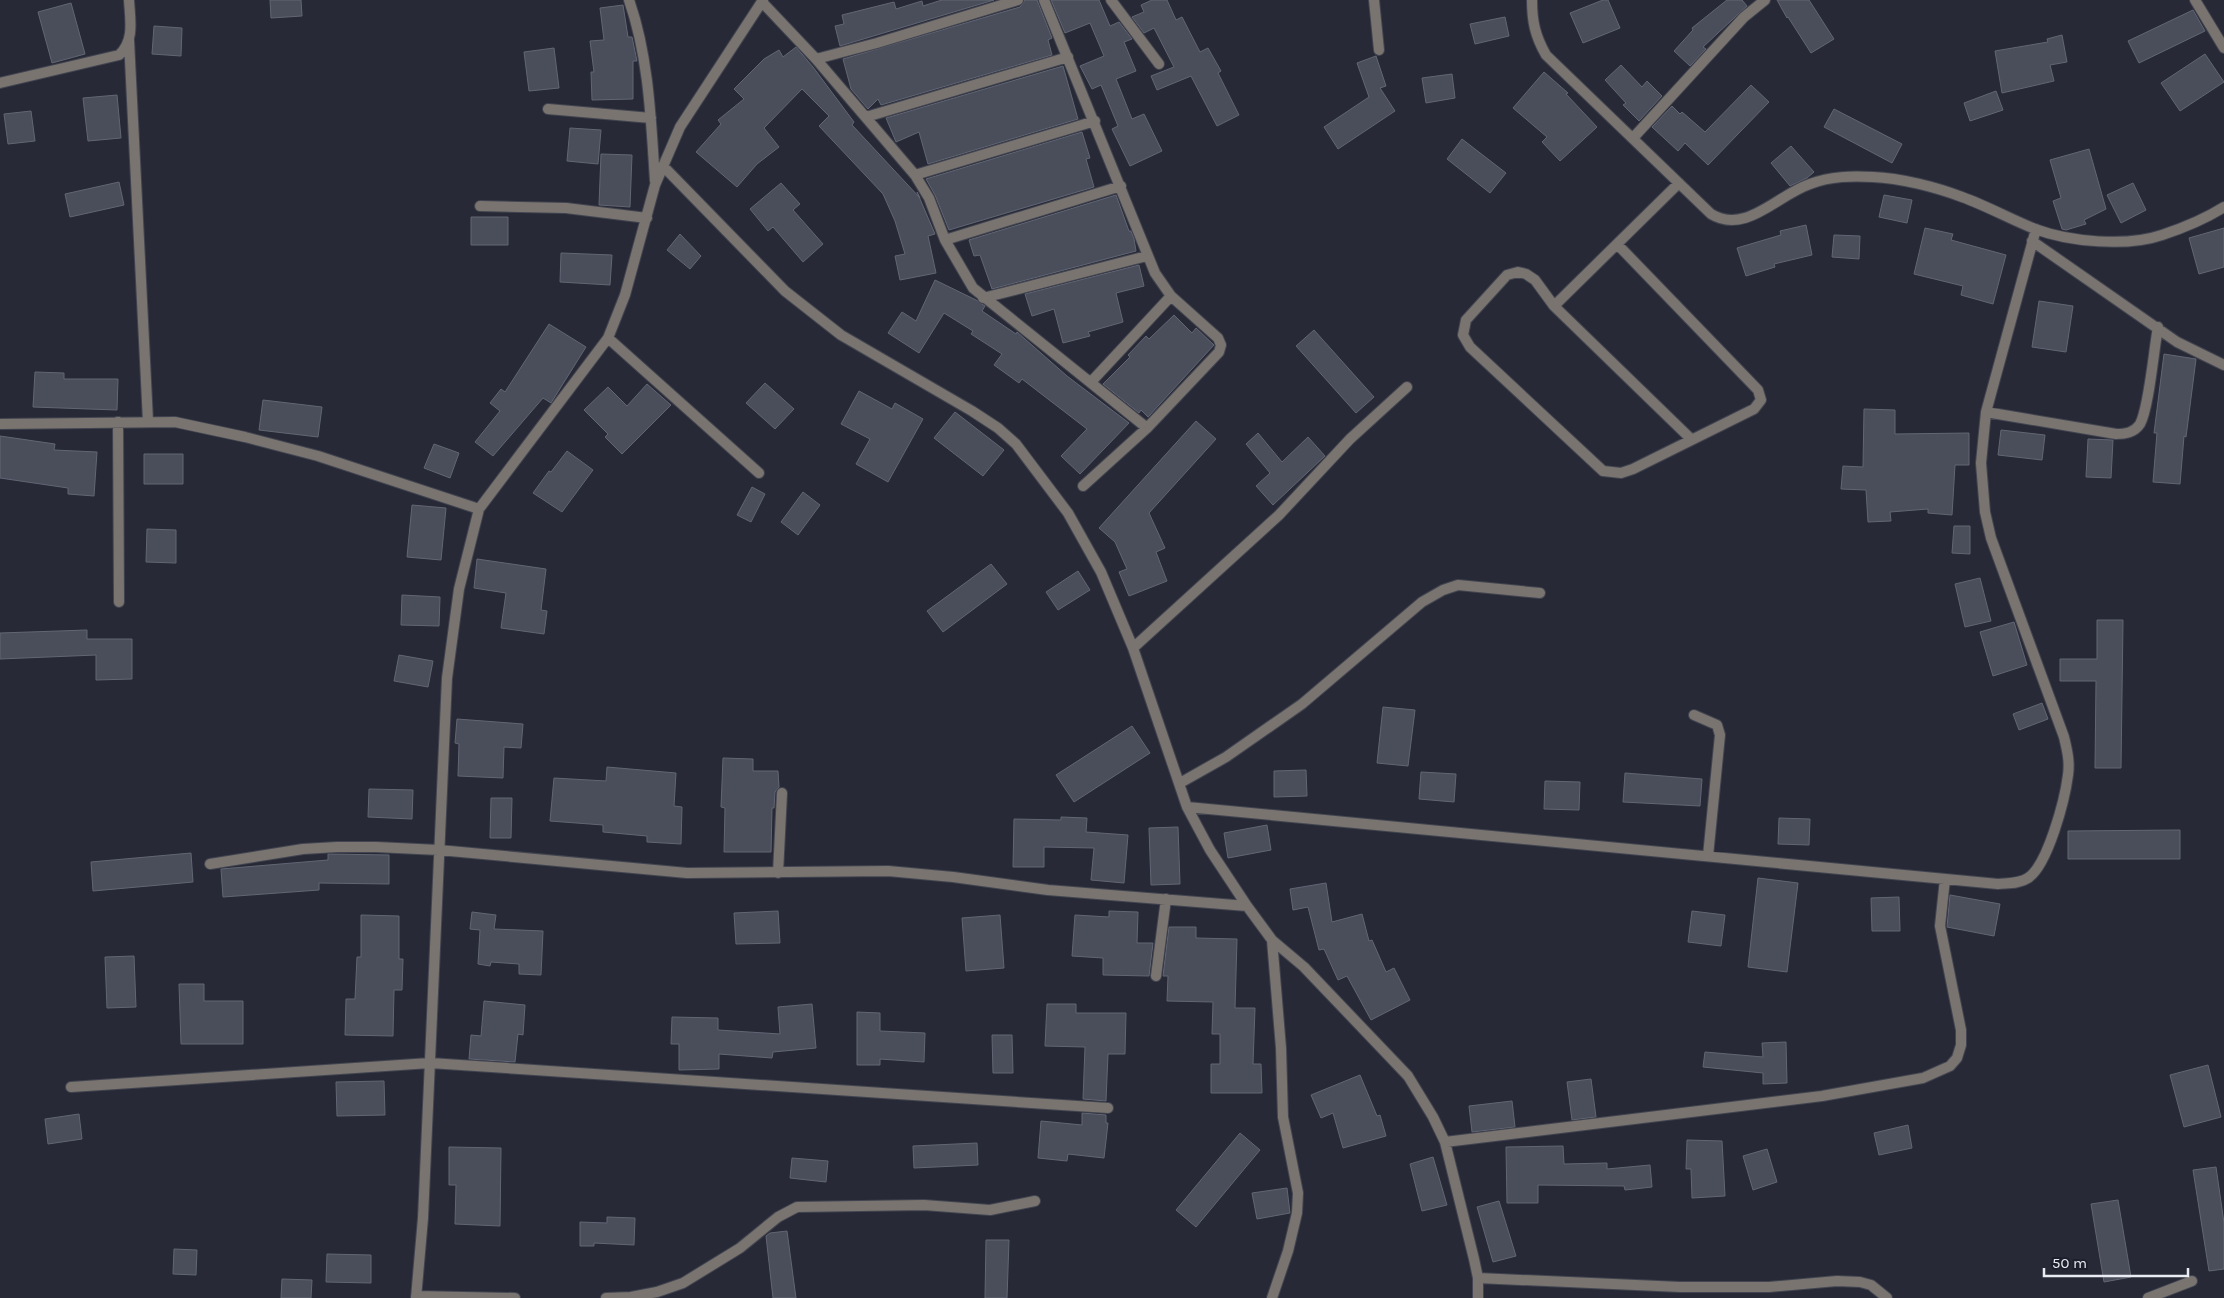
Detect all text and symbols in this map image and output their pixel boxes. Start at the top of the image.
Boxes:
scale bar [2044,1246,2188,1278]
text: 50 m [2052,1254,2087,1272]

